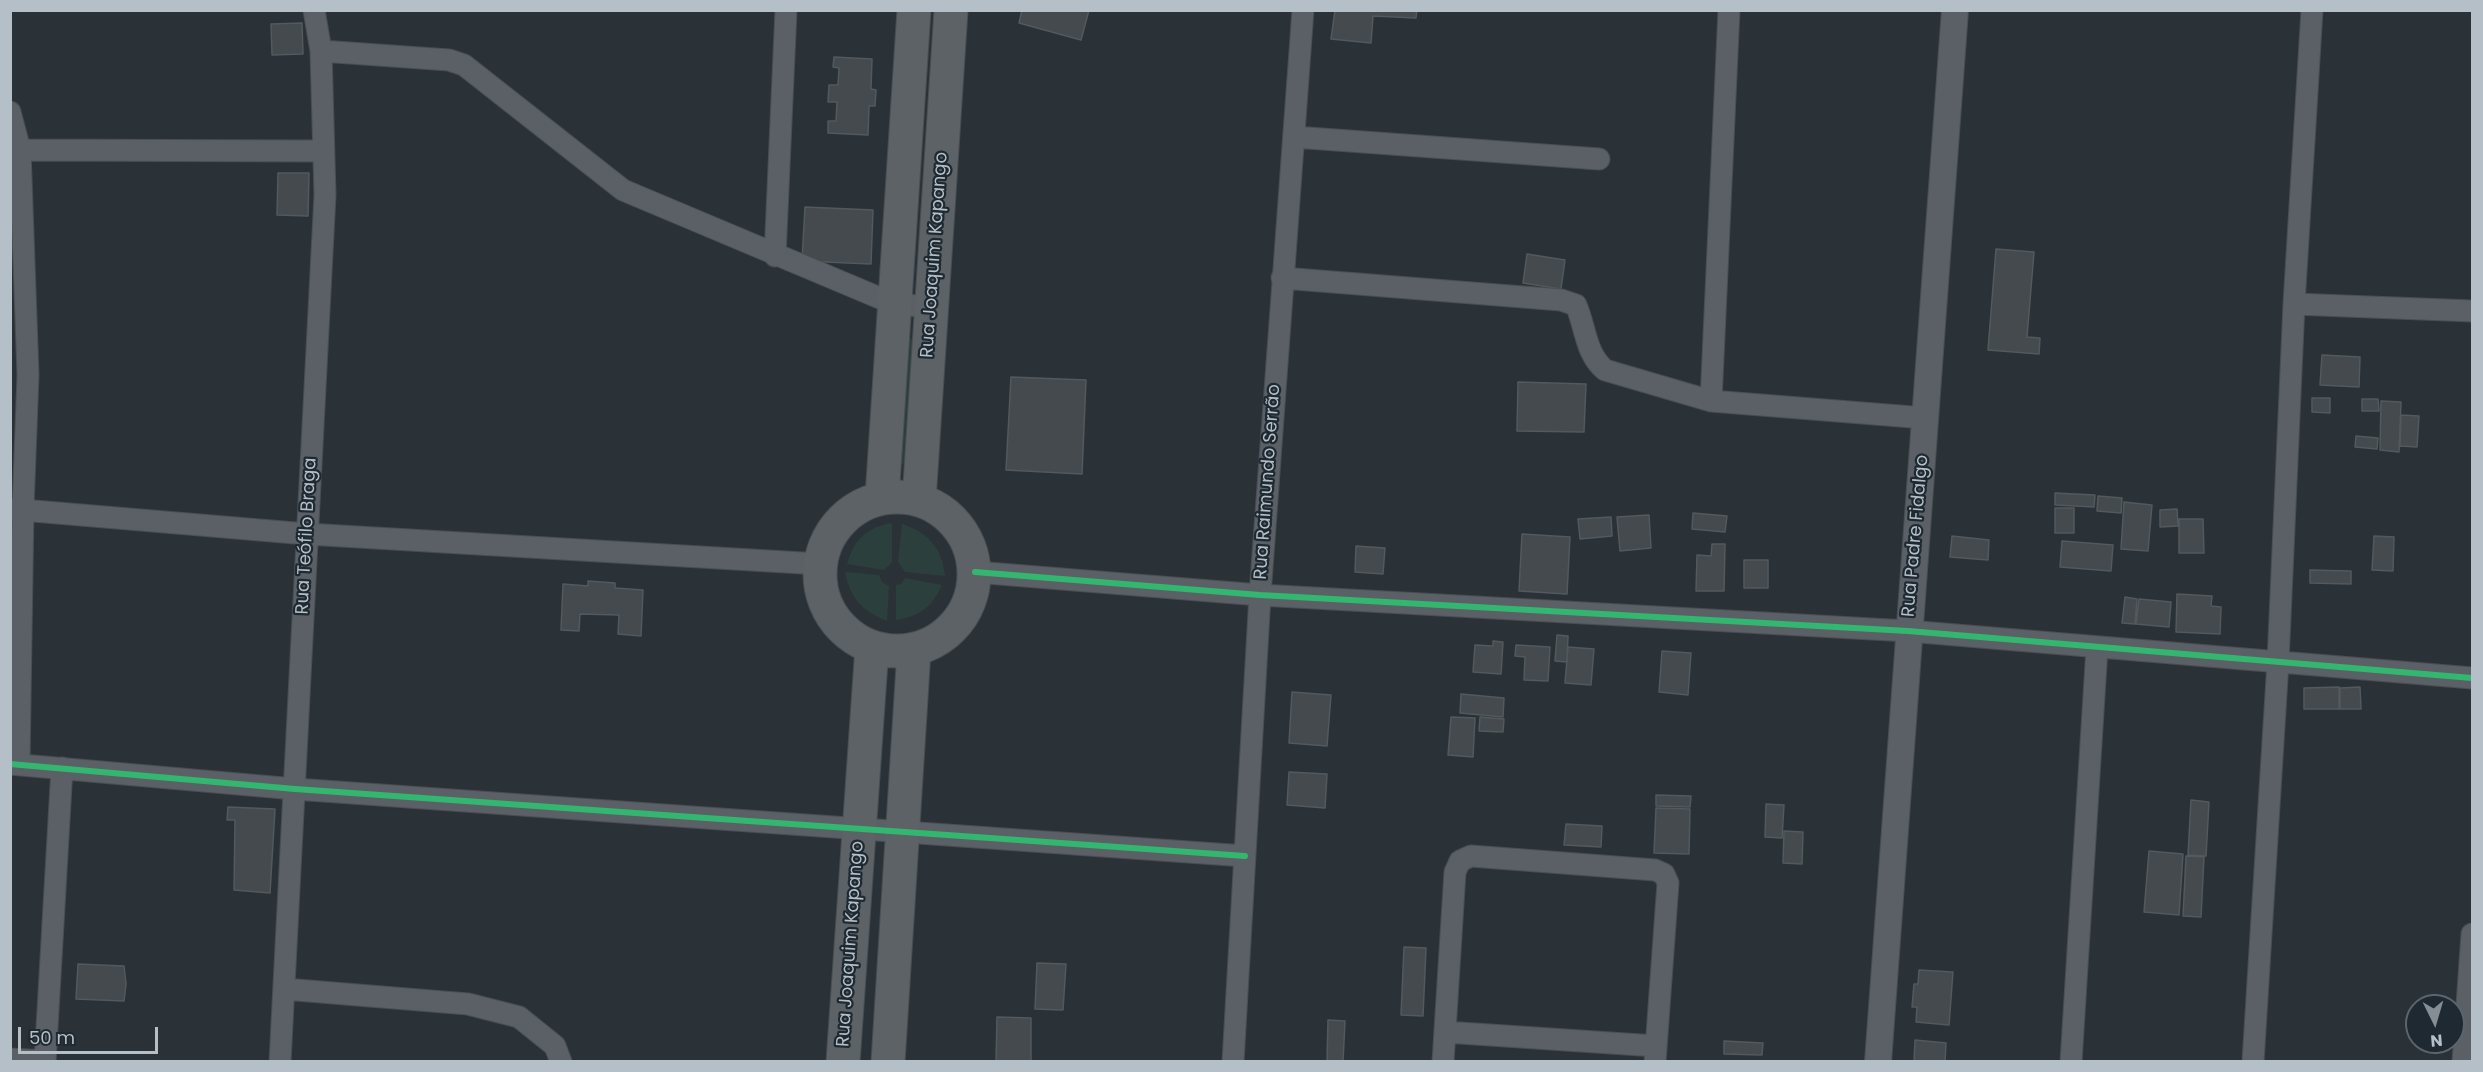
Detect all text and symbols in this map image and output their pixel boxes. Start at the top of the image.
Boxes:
street label: Rua Joaquim Kapango [917,151,953,359]
street label: Rua Raimundo Serrão [1250,384,1286,580]
street label: Rua Padre Fidalgo [1898,454,1934,618]
street label: Rua Teófilo Braga [292,457,322,615]
street label: Rua Joaquim Kapango [833,840,869,1048]
north arrow [2405,994,2465,1054]
scale bar [21,1015,160,1053]
text: 50 m [29,1025,75,1050]
text: N [2429,1028,2443,1052]

